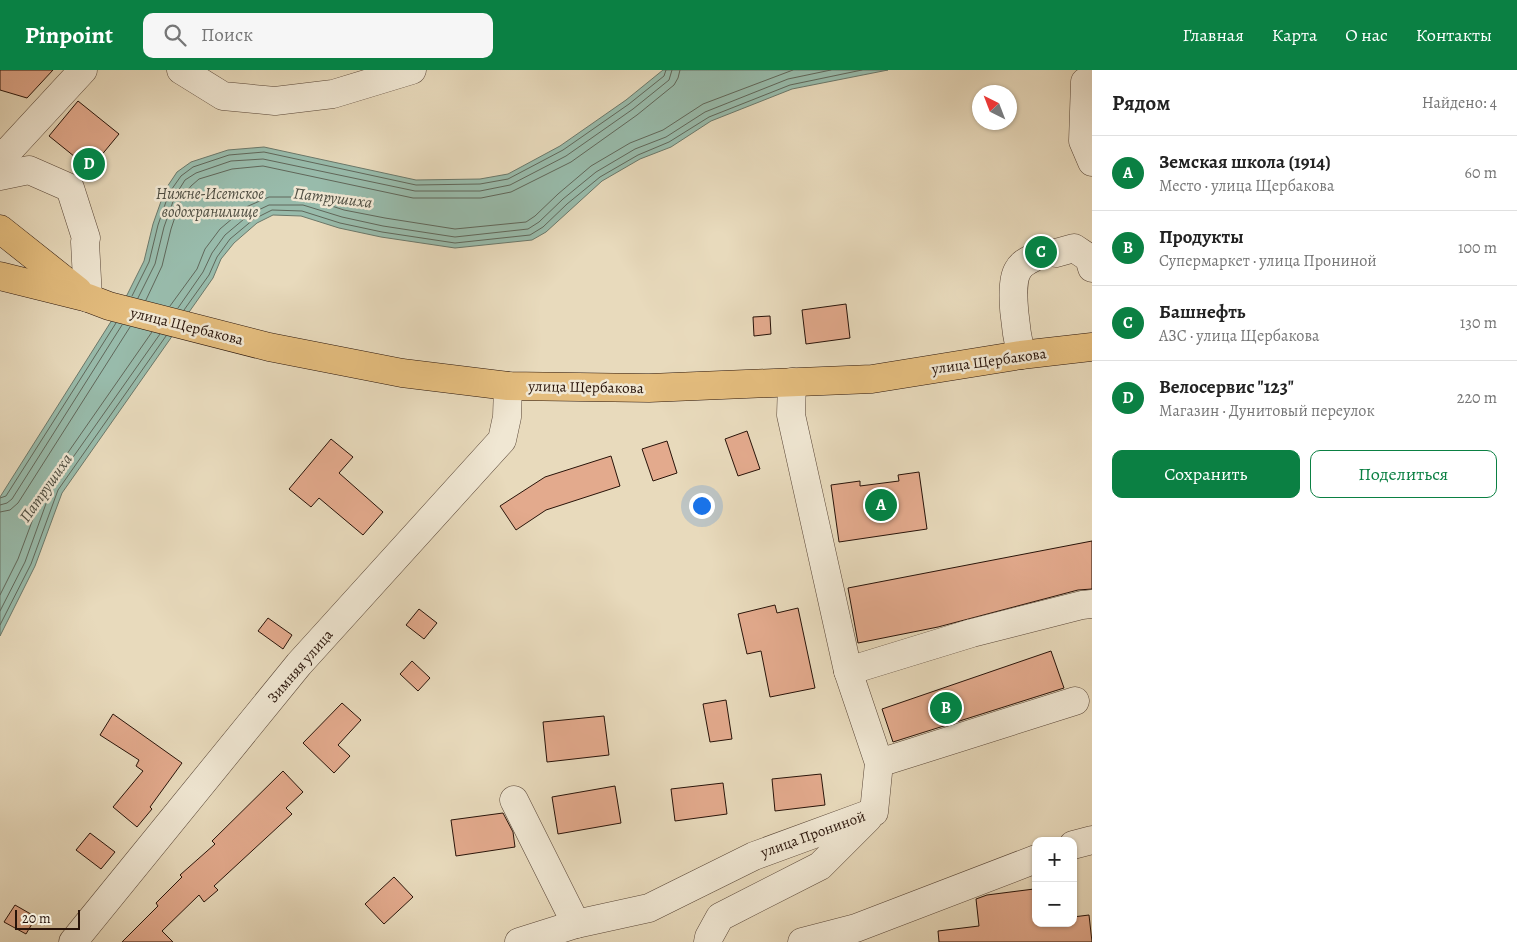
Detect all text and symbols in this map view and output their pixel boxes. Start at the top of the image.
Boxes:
search box [143,13,493,58]
text: Pinpoint [25,19,113,51]
icon: search [161,21,189,49]
text: Поиск [201,22,253,48]
text: Главная [1183,23,1244,47]
text: Карта [1272,23,1317,47]
text: О нас [1345,23,1388,47]
text: Контакты [1416,23,1492,47]
north arrow [972,85,1017,130]
text: Рядом [1112,89,1170,117]
text: Найдено: 4 [1422,92,1497,114]
pin: D [73,145,105,183]
text: Земская школа (1914) [1159,149,1331,175]
text: A [1123,162,1133,184]
text: 60 m [1465,162,1497,184]
text: Место · улица Щербакова [1159,175,1334,197]
water label: Патрушиха [292,182,374,214]
water label: Нижне-Исетское водохранилище [156,183,264,223]
text: Продукты [1159,224,1244,250]
pin: C [1025,233,1057,271]
text: B [1123,237,1133,259]
text: 100 m [1458,237,1497,259]
text: Супермаркет · улица Прониной [1159,250,1377,272]
text: Башнефть [1159,299,1245,325]
street label: улица Щербакова [128,302,245,350]
text: C [1123,312,1133,334]
text: 130 m [1460,312,1497,334]
text: АЗС · улица Щербакова [1159,325,1319,347]
street label: улица Щербакова [929,343,1048,379]
text: Велосервис "123" [1159,374,1294,400]
street label: улица Щербакова [527,376,644,398]
text: D [1122,387,1134,409]
text: 220 m [1457,387,1497,409]
text: Магазин · Дунитовый переулок [1159,400,1375,422]
water label: Патрушиха [14,449,78,527]
button: Сохранить [1112,450,1300,498]
button: Поделиться [1310,450,1497,498]
pin: A [865,486,897,524]
your location [689,493,715,519]
street label: Зимняя улица [263,625,337,707]
pin: B [930,689,962,727]
street label: улица Прониной [757,806,868,863]
map controls [1032,837,1077,927]
button: + [1032,837,1077,882]
button: − [1032,882,1077,927]
scale bar [15,907,80,930]
text: 20 m [22,909,51,928]

